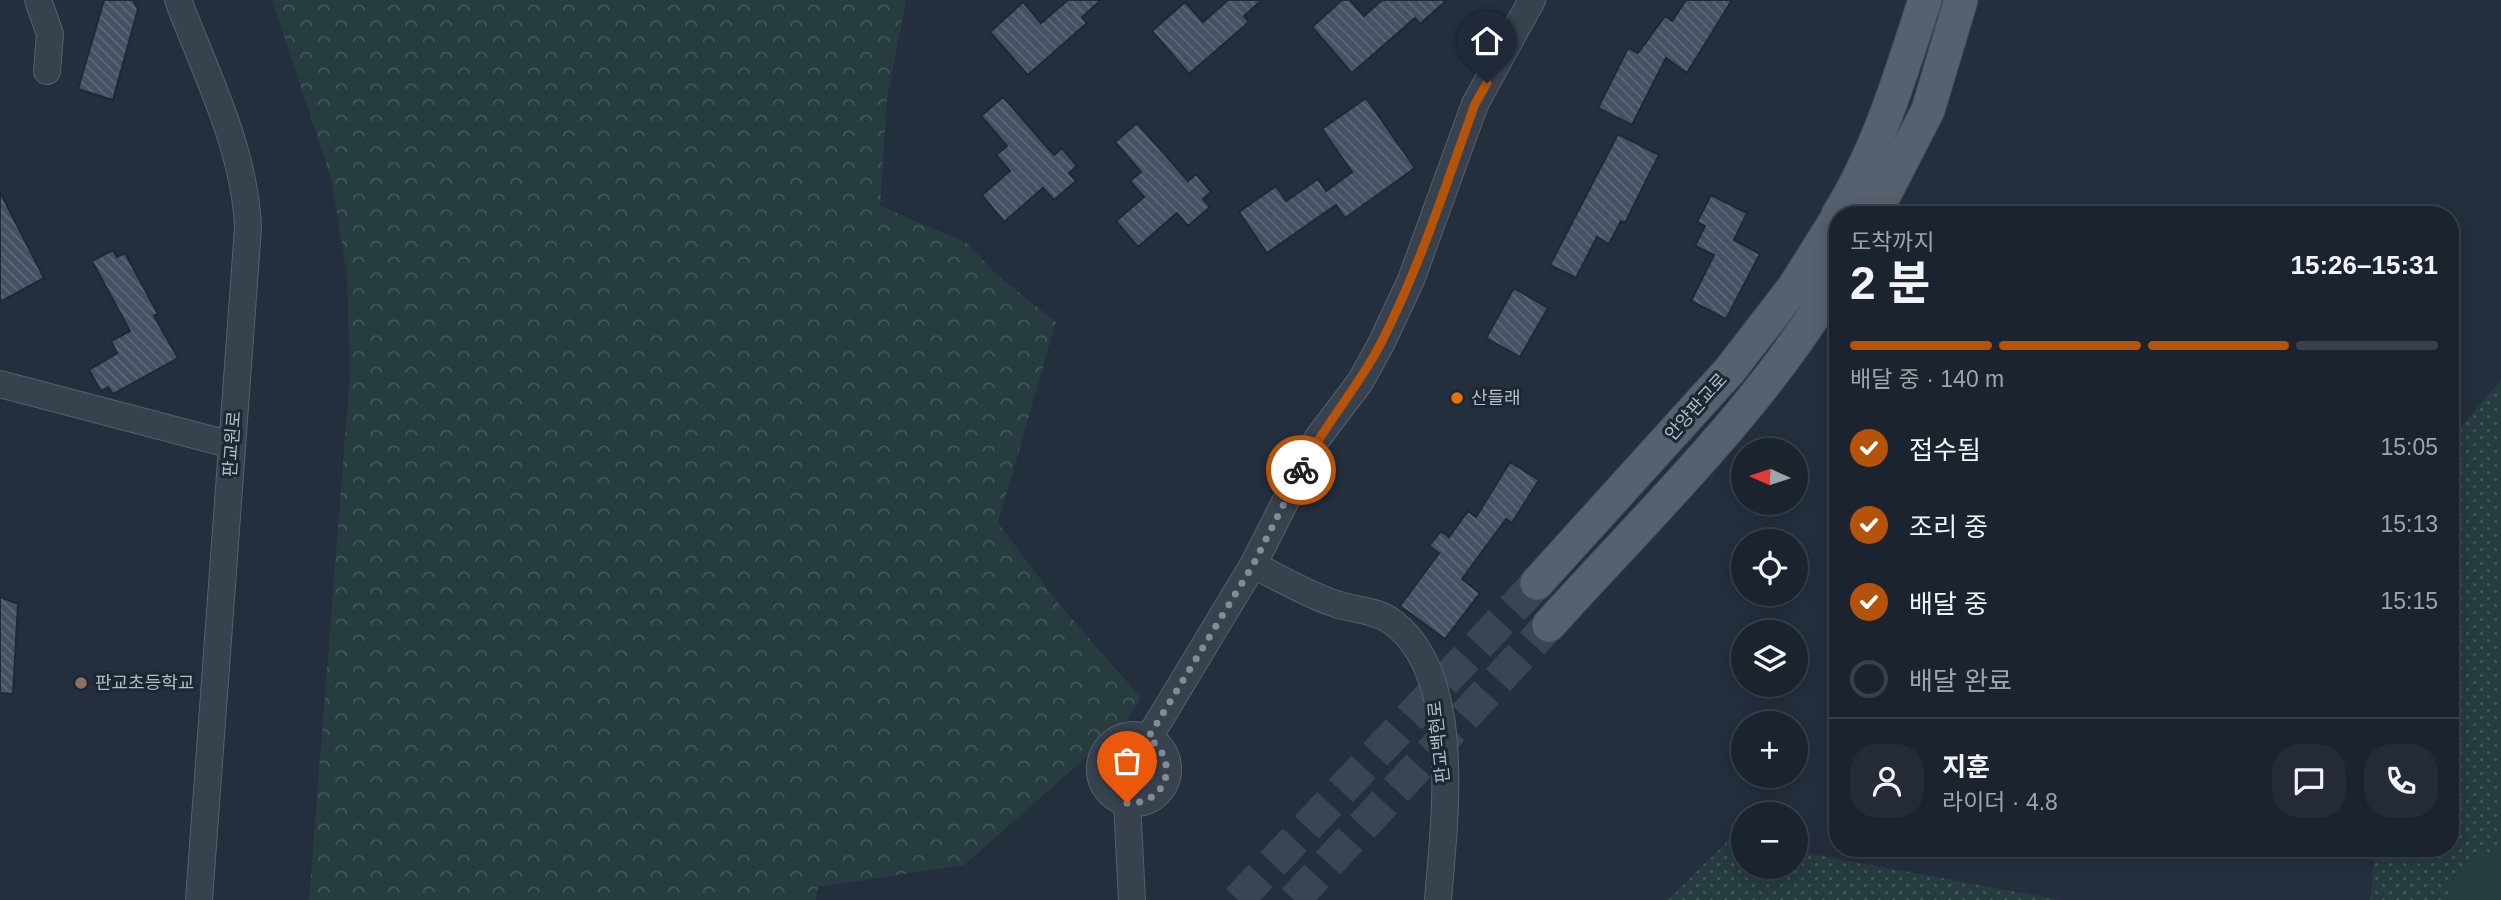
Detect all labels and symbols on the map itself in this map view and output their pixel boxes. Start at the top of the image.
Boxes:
pin [1457,11,1517,83]
street label: 안양판교로 [1661,370,1731,444]
place label: 산들래 [1471,388,1521,408]
marker: 산들래 [1449,390,1465,406]
street label: 판교원로 [220,410,244,478]
courier [1266,435,1336,505]
north arrow [1731,438,1808,514]
place label: 판교초등학교 [95,673,194,693]
marker: 판교초등학교 [73,675,89,691]
street label: 판교백현로 [1425,700,1453,784]
pin [1097,731,1157,803]

